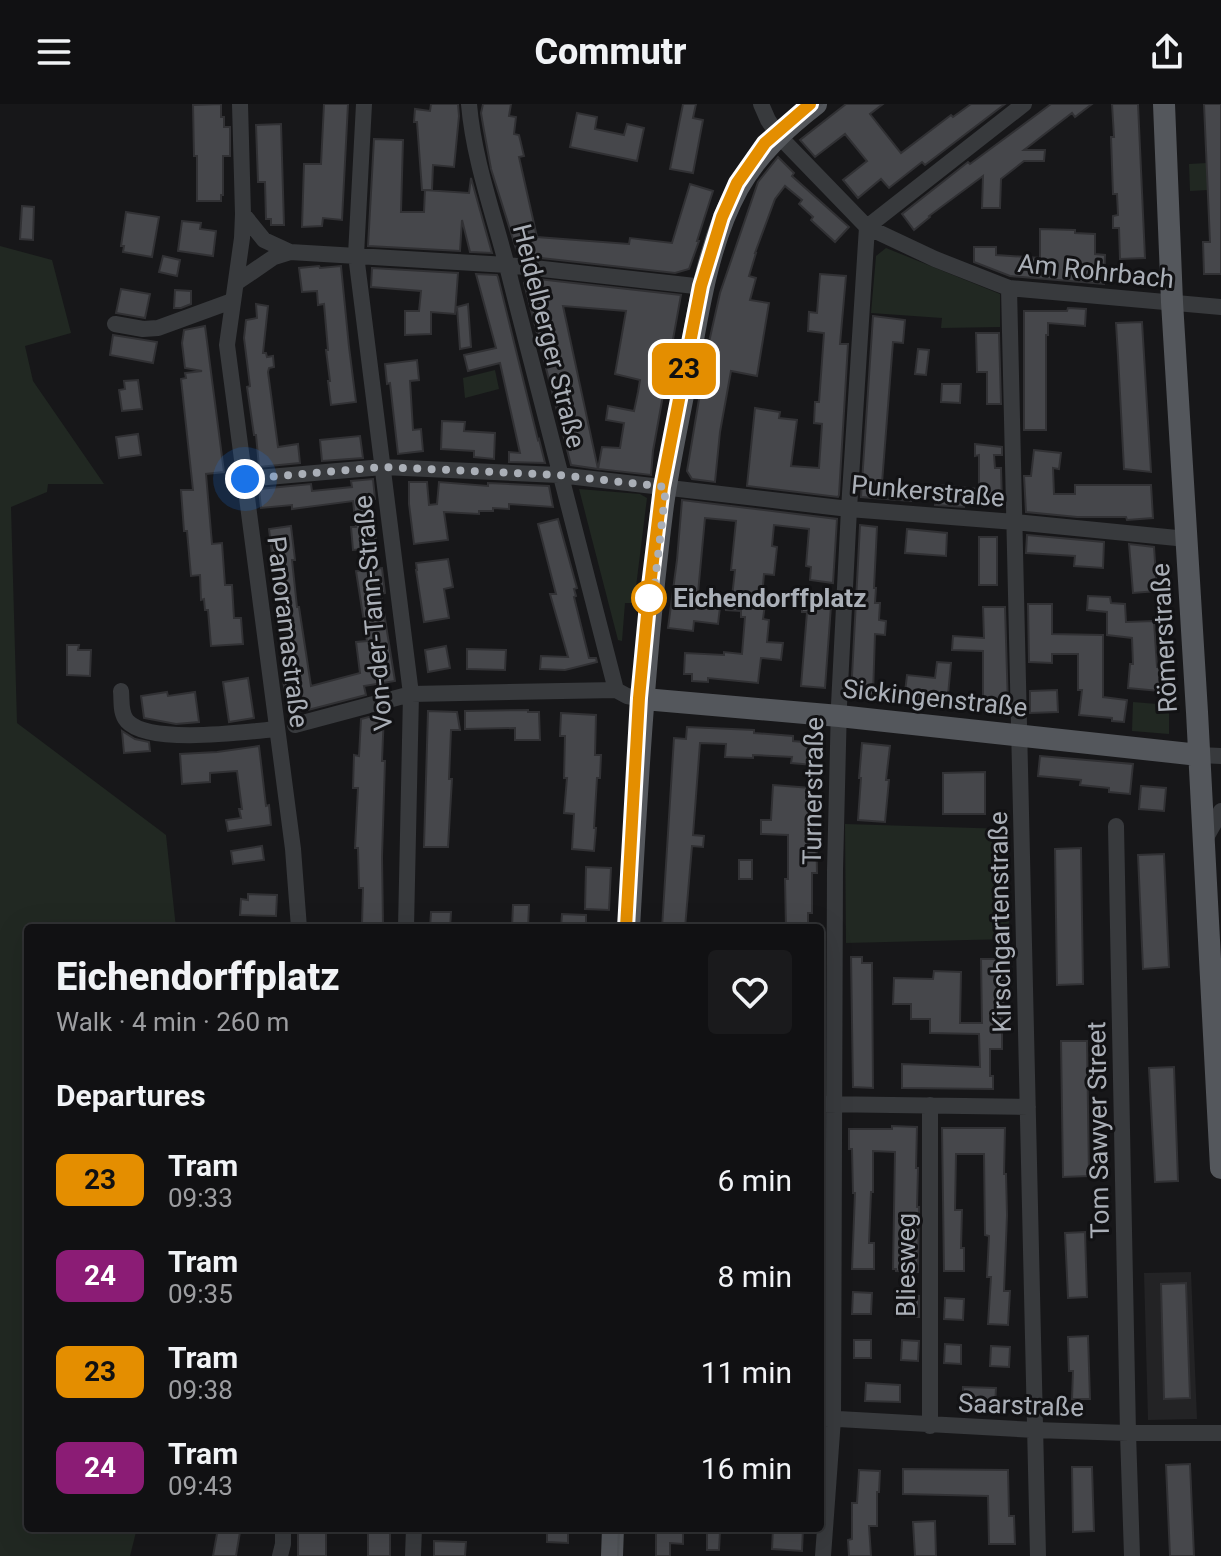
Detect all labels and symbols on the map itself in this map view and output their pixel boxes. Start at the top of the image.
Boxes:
street label: Heidelberger Straße [507,221,591,451]
street label: Am Rohrbach [1016,248,1176,294]
line badge: 23 [648,343,720,395]
your location [225,459,265,499]
street label: Punkerstraße [850,469,1006,513]
street label: Von-der-Tann-Straße [348,494,398,732]
street label: Panoramastraße [261,535,315,729]
street label: Römerstraße [1145,562,1183,714]
marker: Eichendorffplatz [632,581,666,615]
place label: Eichendorffplatz [673,583,866,613]
street label: Sickingenstraße [841,673,1029,723]
street label: Turnerstraße [797,717,829,865]
street label: Kirschgartenstraße [983,811,1017,1033]
street label: Tom Sawyer Street [1081,1021,1115,1239]
street label: Bliesweg [891,1213,921,1317]
street label: Saarstraße [957,1388,1085,1422]

